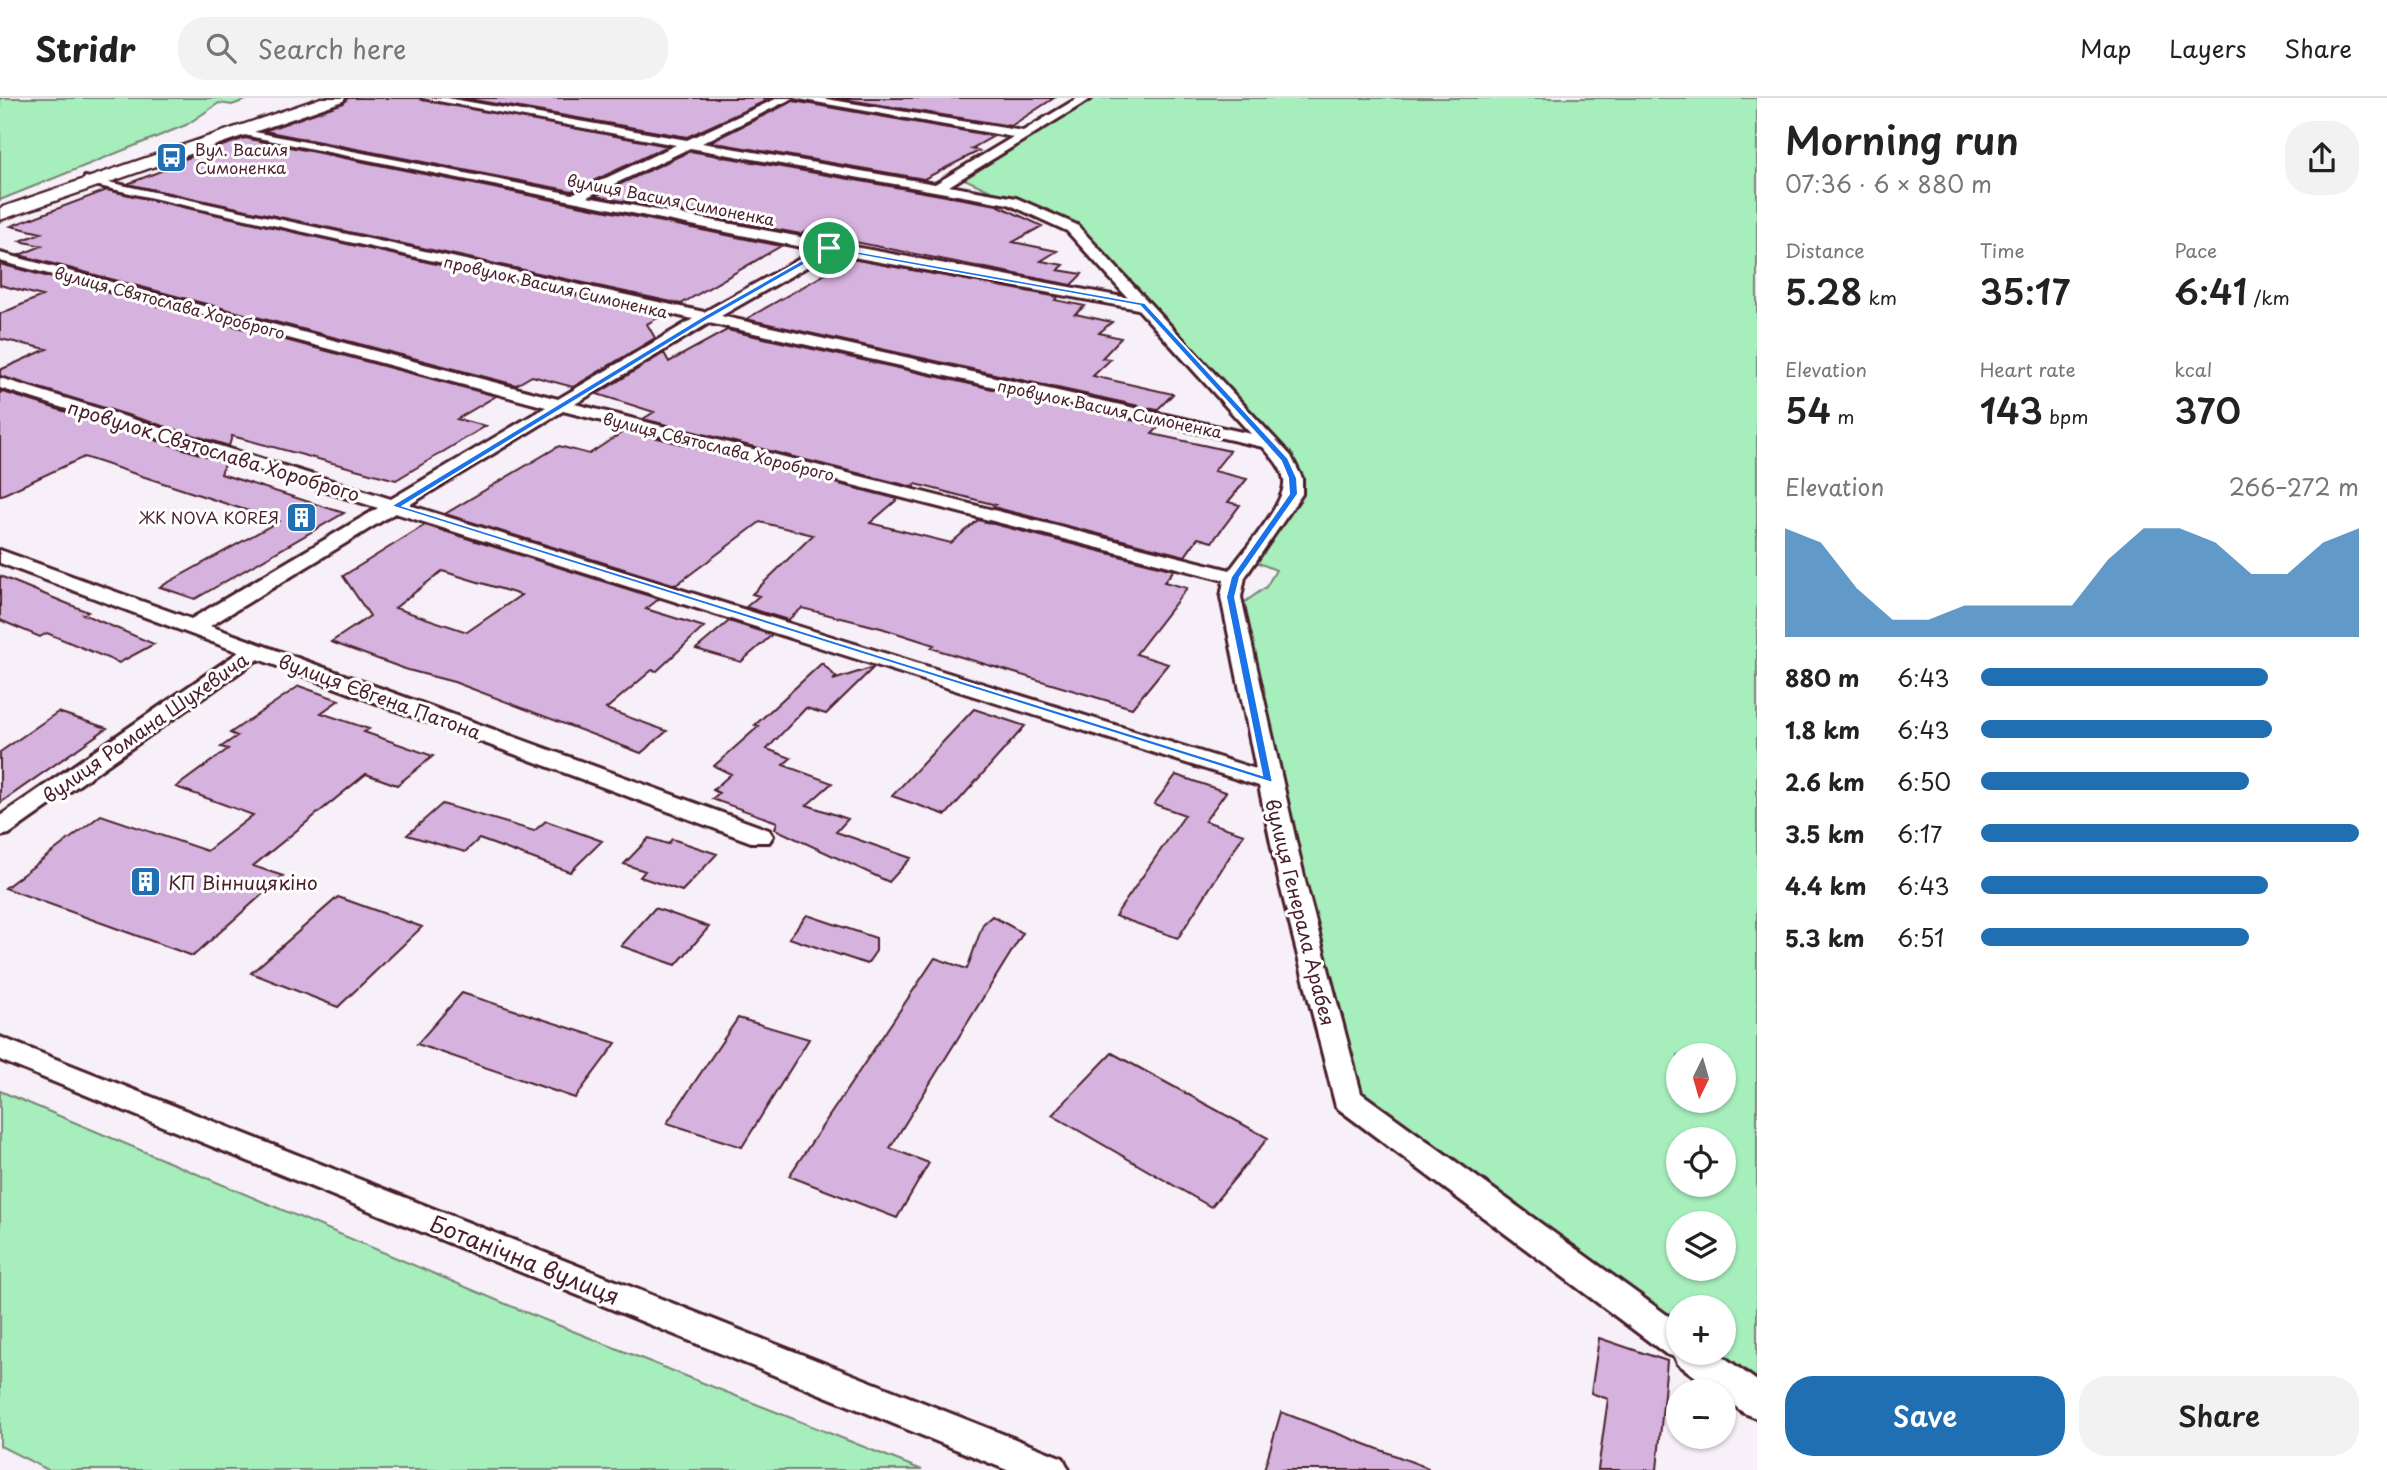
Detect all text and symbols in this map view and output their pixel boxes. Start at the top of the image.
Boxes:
search box [178,17,668,80]
text: Stridr [35,23,136,73]
icon: search [202,29,240,67]
text: Search here [258,29,406,68]
text: Map [2080,30,2131,66]
text: Layers [2169,30,2246,66]
text: Share [2284,30,2352,66]
text: Morning run [1785,111,2019,168]
button: share [2285,121,2359,195]
place label: Вул. Василя Симоненка [195,137,288,179]
bus stop icon: Вул. Василя Симоненка [155,141,189,175]
text: 07:36 · 6 × 880 m [1785,166,1992,201]
street label: вулиця Василя Симоненка [565,167,777,231]
pin [799,218,859,278]
icon: arrive [810,229,848,267]
text: Distance [1785,236,1865,264]
text: Time [1980,236,2025,264]
text: Pace [2174,236,2217,264]
street label: провулок Василя Симоненка [442,249,670,323]
street label: вулиця Святослава Хороброго [52,260,288,344]
text: 5.28 [1785,264,1862,317]
text: 35:17 [1980,264,2070,317]
text: 6:41 [2174,264,2247,317]
text: km [1862,283,1897,311]
text: /km [2247,283,2290,311]
text: Elevation [1785,355,1867,383]
text: Heart rate [1980,355,2076,383]
text: kcal [2174,355,2212,383]
street label: провулок Василя Симоненка [995,372,1225,444]
text: 54 [1785,383,1831,436]
text: 143 [1980,383,2043,436]
text: 370 [2174,383,2241,436]
street label: провулок Святослава Хороброго [65,392,363,508]
text: m [1831,402,1855,430]
text: bpm [2043,402,2089,430]
street label: вулиця Святослава Хороброго [601,406,837,486]
text: Elevation [1785,469,1884,504]
text: 266–272 m [2229,469,2359,504]
building icon: ЖК NOVA KOREЯ [285,500,319,534]
place label: ЖК NOVA KOREЯ [138,505,279,529]
street label: вулиця Романа Шухевича [36,645,254,809]
street label: вулиця Євгена Патона [275,646,485,746]
text: 880 m [1785,660,1860,695]
text: 6:43 [1897,660,1950,695]
text: 1.8 km [1785,712,1860,747]
text: 6:43 [1897,712,1950,747]
text: 2.6 km [1785,764,1865,799]
text: 6:50 [1897,764,1951,799]
street label: вулиця Генерала Арабея [1259,796,1343,1028]
text: 3.5 km [1785,816,1865,851]
text: 6:17 [1897,816,1942,851]
building icon: КП Вінницякіно [128,865,162,899]
place label: КП Вінницякіно [168,868,318,896]
text: 4.4 km [1785,868,1866,903]
text: 6:43 [1897,868,1950,903]
text: 5.3 km [1785,920,1865,955]
text: 6:51 [1897,920,1944,955]
north arrow [1666,1043,1736,1113]
map controls [1666,1043,1736,1449]
button: locate [1666,1127,1736,1197]
street label: Ботанічна вулиця [425,1205,625,1313]
button: layers [1666,1211,1736,1281]
button: + [1666,1295,1736,1365]
button: Save [1785,1376,2065,1456]
button: Share [2079,1376,2359,1456]
button: − [1666,1379,1736,1449]

